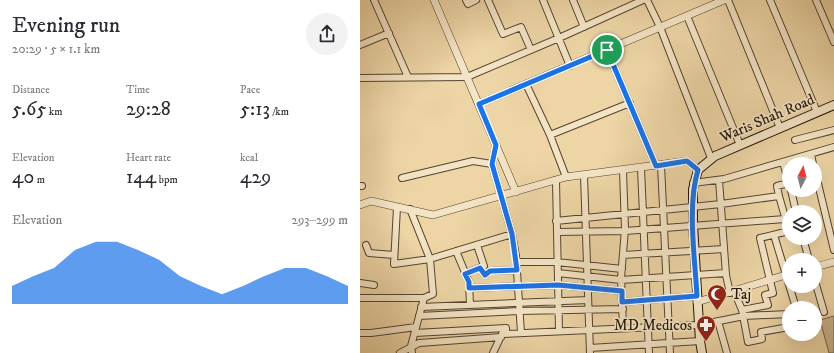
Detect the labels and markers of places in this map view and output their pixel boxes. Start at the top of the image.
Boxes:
pin [590,33,624,67]
mosque icon: Taj [706,283,728,311]
place label: Taj [731,285,751,304]
pharmacy icon: MD Medicos [695,314,717,342]
place label: MD Medicos [614,316,692,335]

